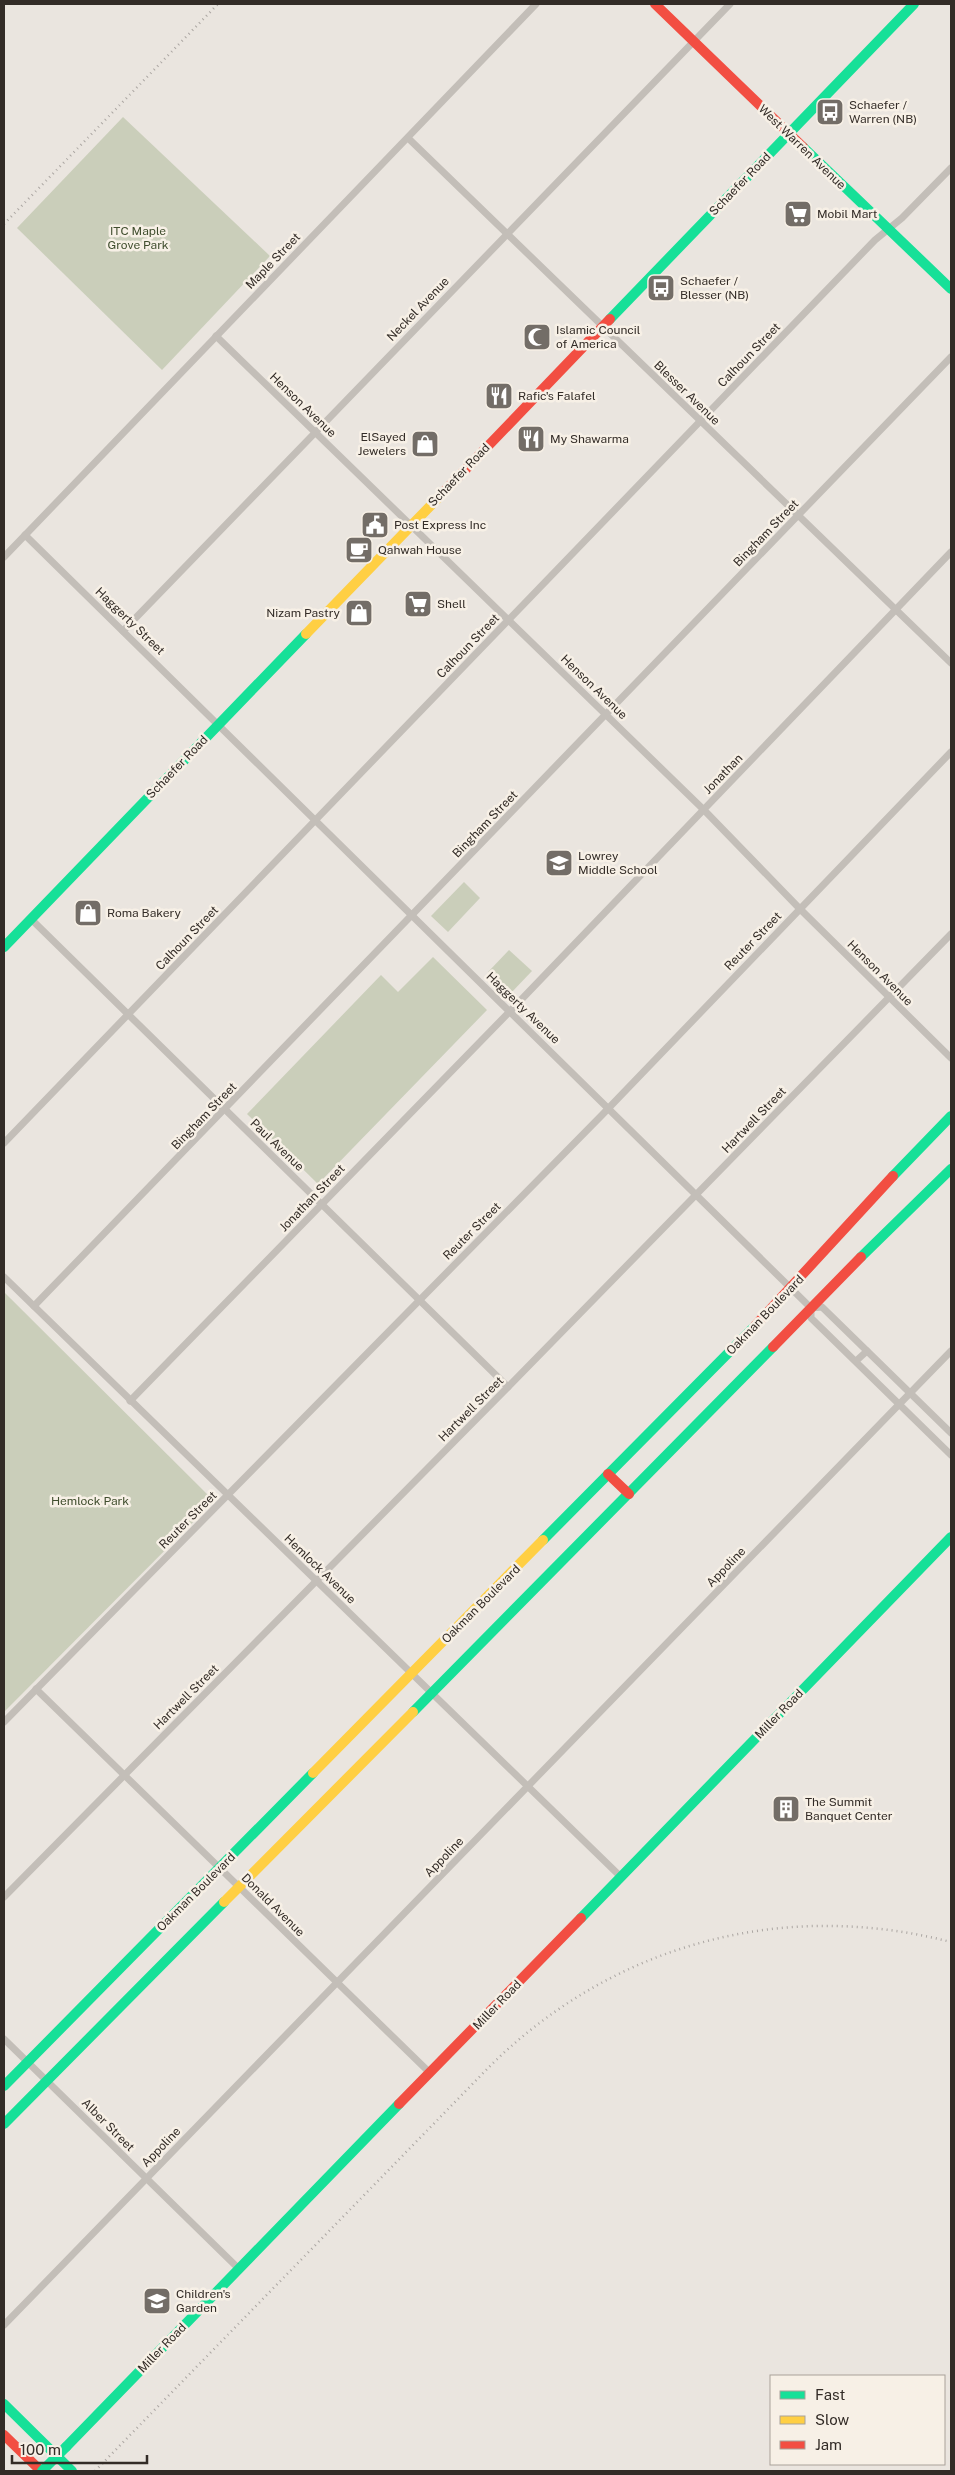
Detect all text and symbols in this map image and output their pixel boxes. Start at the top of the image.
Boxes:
bus stop icon: Schaefer / Warren (NB) [815,97,845,127]
place label: Schaefer / Warren (NB) [849,98,917,126]
street label: West Warren Avenue [756,102,849,192]
street label: Schaefer Road [706,150,774,218]
supermarket icon: Mobil Mart [783,199,813,229]
place label: Mobil Mart [817,207,878,221]
park label: ITC Maple Grove Park [107,224,169,252]
street label: Maple Street [243,230,303,292]
bus stop icon: Schaefer / Blesser (NB) [646,273,676,303]
street label: Neckel Avenue [384,274,452,344]
place label: Schaefer / Blesser (NB) [680,274,749,302]
street label: Calhoun Street [715,320,783,390]
mosque icon: Islamic Council of America [522,322,552,352]
place label: Islamic Council of America [556,323,641,351]
street label: Blesser Avenue [651,358,723,428]
street label: Henson Avenue [267,370,339,440]
restaurant icon: Rafic's Falafel [484,381,514,411]
place label: Rafic's Falafel [518,389,596,403]
restaurant icon: My Shawarma [516,424,546,454]
shop icon: ElSayed Jewelers [410,429,440,459]
place label: ElSayed Jewelers [358,430,406,458]
place label: My Shawarma [550,432,629,446]
street label: Schaefer Road [425,441,493,509]
street label: Bingham Street [731,496,802,569]
public building icon: Post Express Inc [360,510,390,540]
place label: Post Express Inc [394,518,486,532]
cafe icon: Qahwah House [344,535,374,565]
place label: Qahwah House [378,543,462,557]
street label: Haggerty Street [93,584,168,658]
supermarket icon: Shell [403,589,433,619]
place label: Shell [437,597,466,611]
shop icon: Nizam Pastry [344,598,374,628]
place label: Nizam Pastry [266,606,341,620]
street label: Calhoun Street [434,611,502,681]
street label: Henson Avenue [558,652,630,722]
street label: Schaefer Road [143,733,211,801]
street label: Jonathan [701,751,745,797]
street label: Bingham Street [450,787,521,860]
school or university icon: Lowrey Middle School [544,848,574,878]
place label: Lowrey Middle School [578,849,658,877]
shop icon: Roma Bakery [73,898,103,928]
street label: Calhoun Street [153,903,221,973]
place label: Roma Bakery [107,906,181,920]
street label: Reuter Street [722,909,785,973]
street label: Henson Avenue [844,937,916,1009]
street label: Haggerty Avenue [483,969,563,1047]
street label: Bingham Street [169,1079,240,1152]
street label: Hartwell Street [719,1084,789,1156]
street label: Paul Avenue [247,1116,307,1174]
street label: Jonathan Street [276,1161,348,1234]
street label: Reuter Street [440,1199,504,1263]
street label: Oakman Boulevard [723,1272,807,1358]
street label: Hartwell Street [436,1373,507,1444]
street label: Reuter Street [156,1488,220,1552]
park label: Hemlock Park [51,1494,129,1508]
street label: Hemlock Avenue [281,1531,359,1607]
street label: Appoline [704,1544,749,1590]
street label: Oakman Boulevard [439,1562,523,1646]
street label: Hartwell Street [151,1661,222,1732]
street label: Miller Road [752,1686,806,1742]
building icon: The Summit Banquet Center [771,1794,801,1824]
place label: The Summit Banquet Center [805,1795,893,1823]
street label: Appoline [422,1834,467,1880]
street label: Oakman Boulevard [154,1850,238,1934]
street label: Donald Avenue [239,1871,308,1940]
street label: Miller Road [470,1977,524,2033]
street label: Alber Street [79,2096,137,2154]
street label: Appoline [139,2124,184,2170]
school or university icon: Children's Garden [142,2286,172,2316]
place label: Children's Garden [176,2287,231,2315]
street label: Miller Road [135,2320,189,2376]
legend [770,2375,945,2465]
text: Fast [815,2386,845,2403]
text: Slow [815,2411,850,2428]
scale bar [12,2432,148,2464]
text: Jam [815,2436,842,2453]
text: 100 m [20,2441,61,2458]

